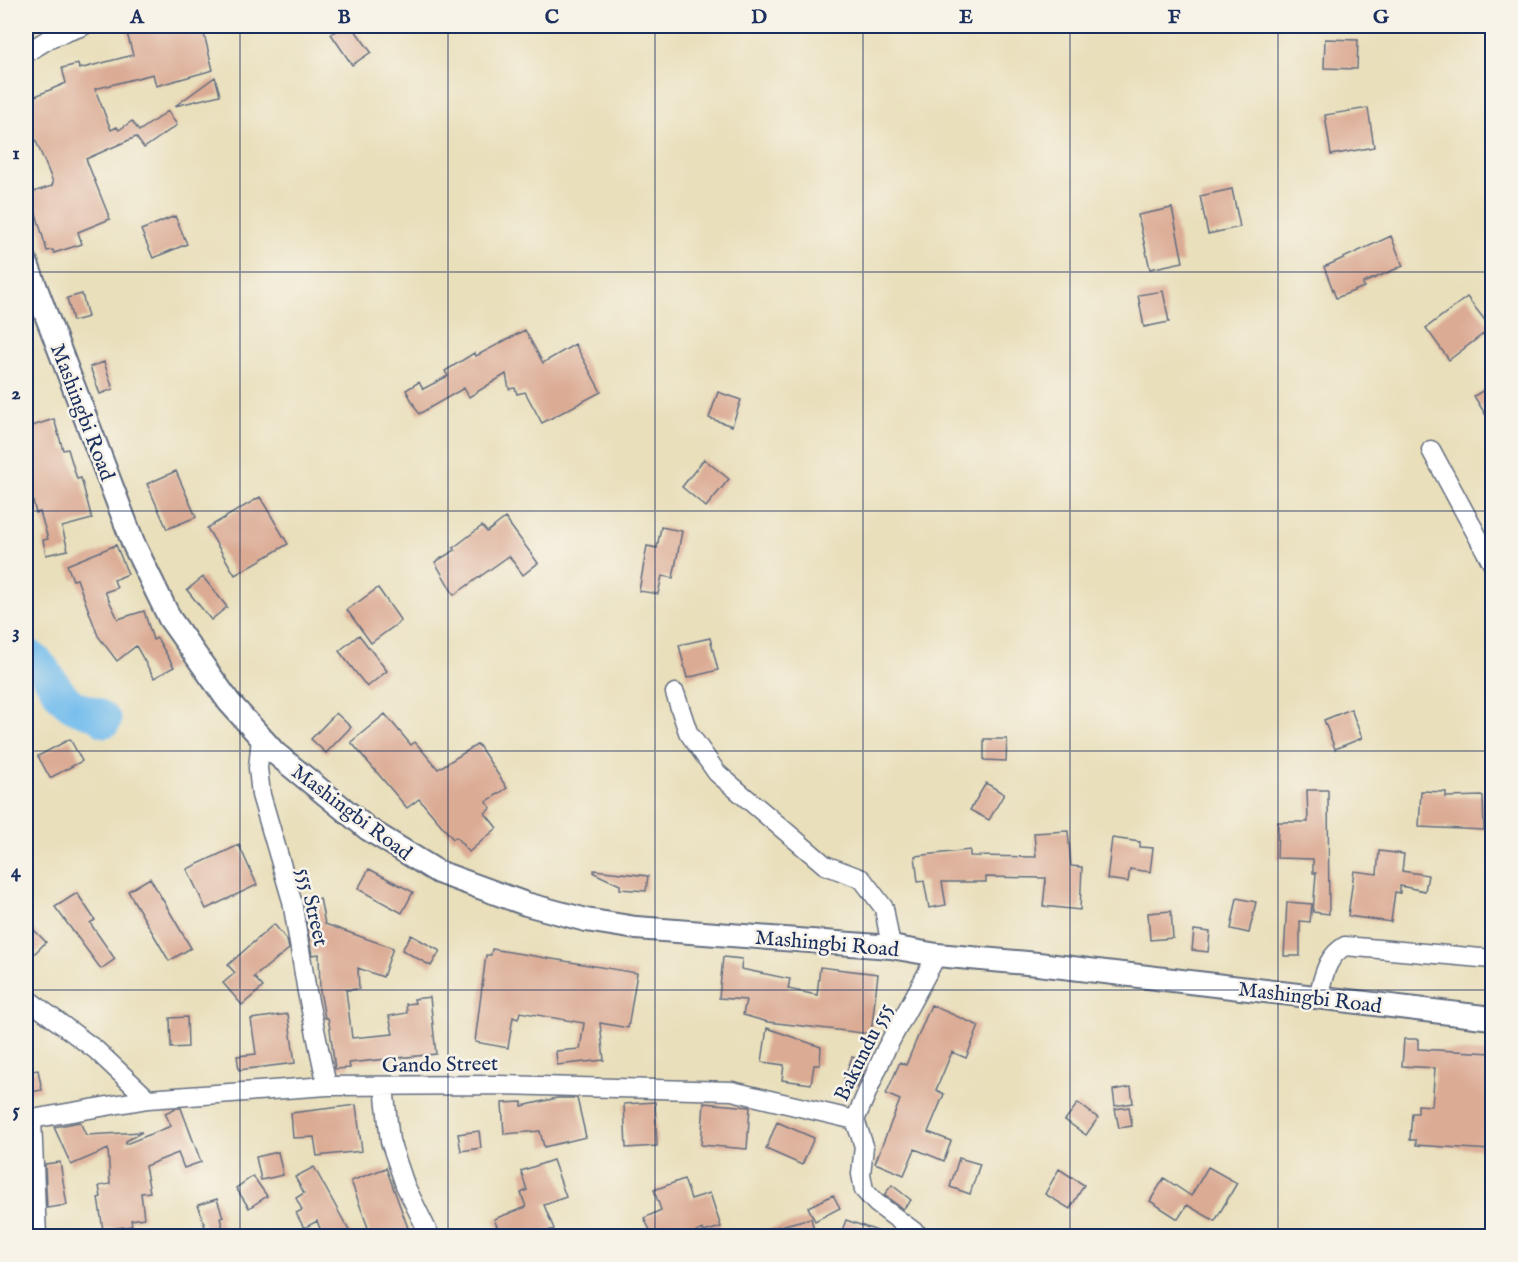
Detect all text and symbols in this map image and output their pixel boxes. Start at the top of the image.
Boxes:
text: A [129,5,145,30]
text: B [337,5,351,30]
text: C [545,5,559,30]
text: D [751,5,767,30]
text: E [959,5,973,30]
text: F [1168,5,1181,30]
text: G [1373,5,1390,30]
text: 1 [12,141,20,166]
street label: Mashingbi Road [43,340,120,486]
text: 2 [11,381,21,406]
text: 3 [12,620,20,645]
street label: Mashingbi Road [285,759,418,868]
text: 4 [11,859,22,884]
street label: 555 Street [289,866,334,949]
street label: Mashingbi Road [754,925,901,964]
street label: Mashingbi Road [1237,976,1384,1021]
street label: Bakundu 555 [829,999,900,1106]
street label: Gando Street [382,1051,498,1080]
text: 5 [12,1098,20,1123]

